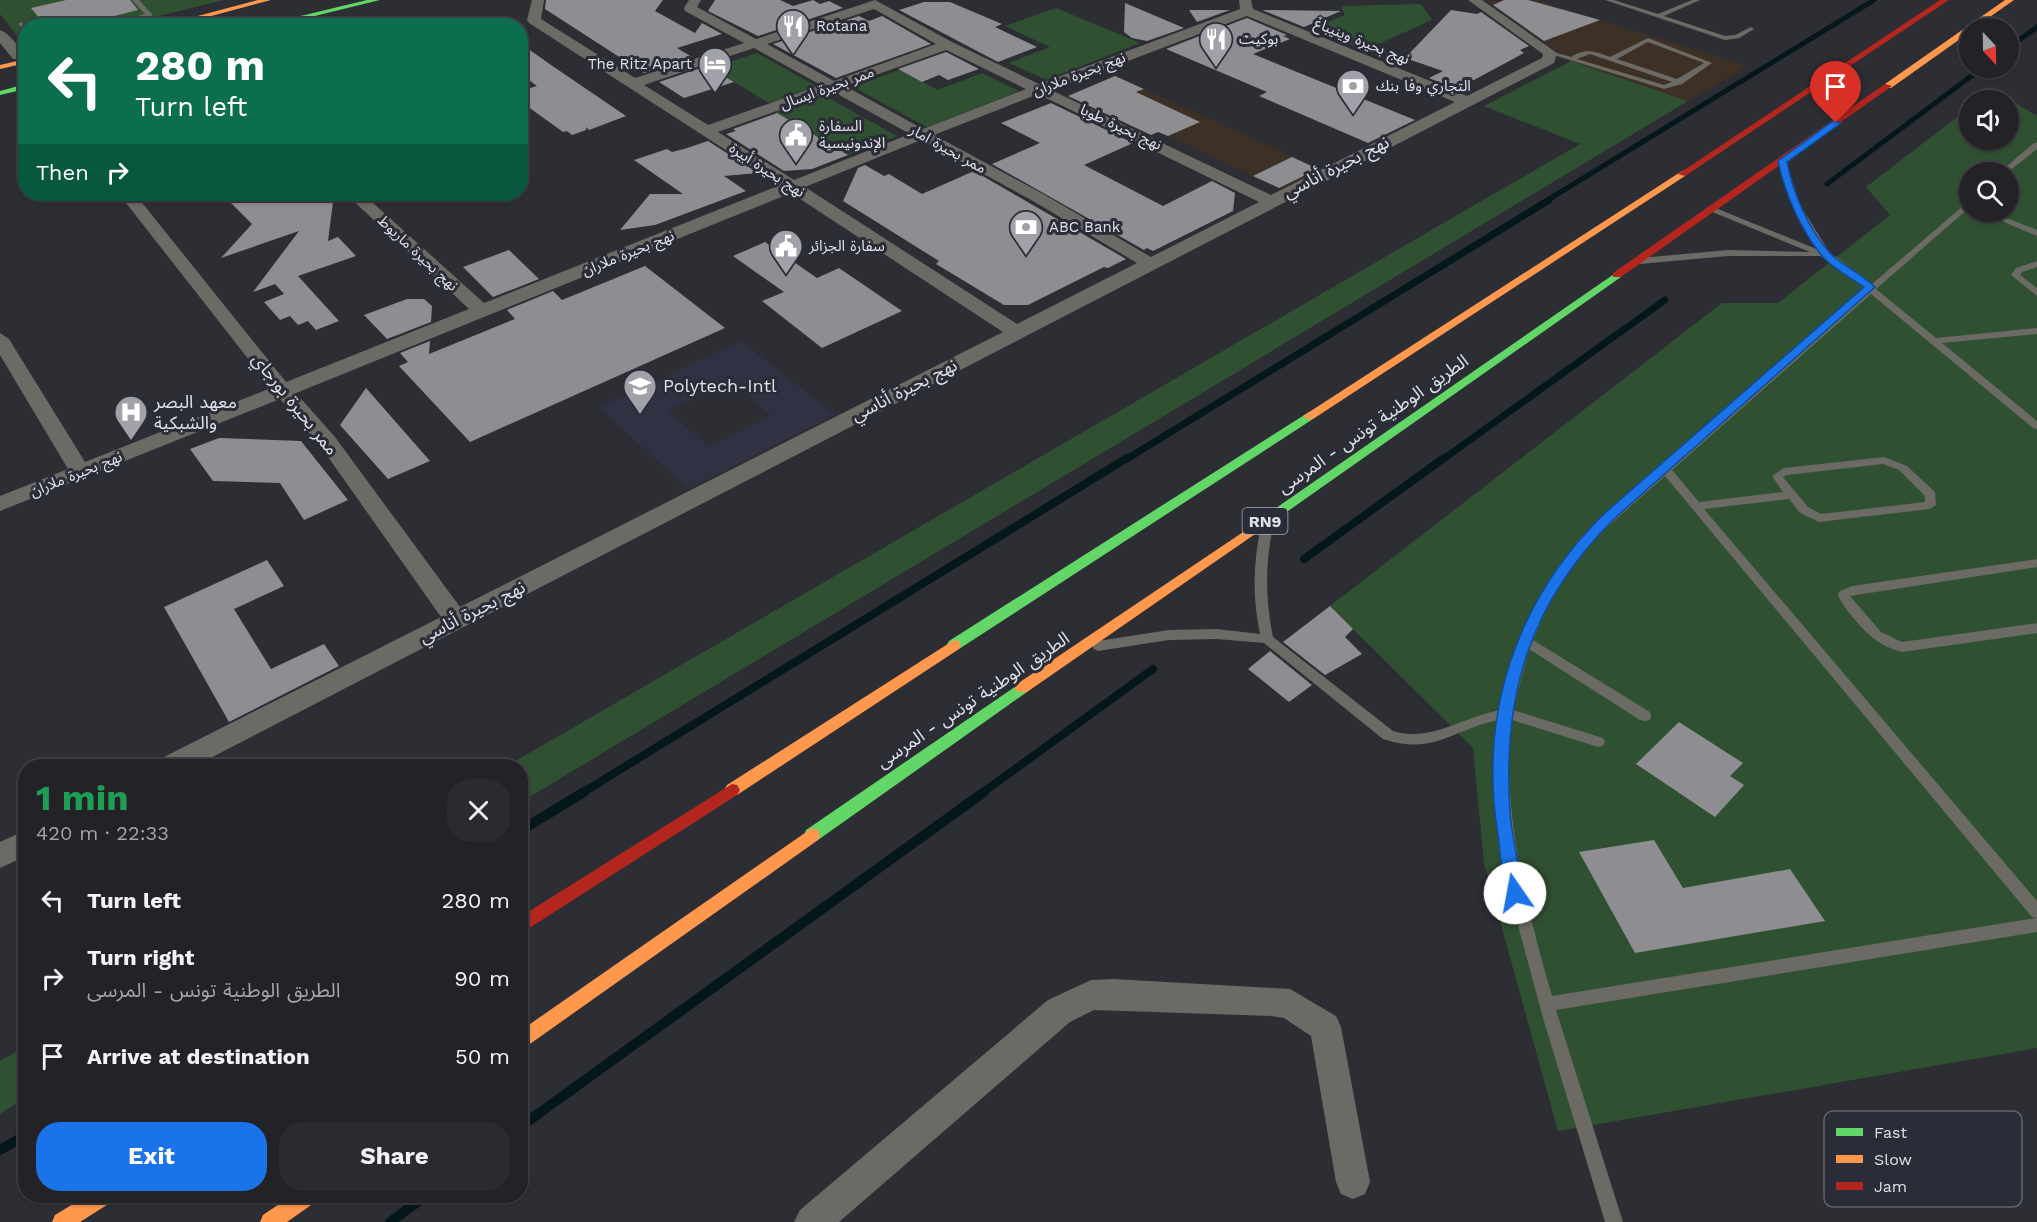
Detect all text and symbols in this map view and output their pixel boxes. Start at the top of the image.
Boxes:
restaurant icon: Rotana [775,8,811,55]
street label: نهج بحيرة وينيباغ [1311,14,1412,71]
place label: Rotana [816,17,868,35]
north arrow [1959,18,2019,78]
map controls [1959,18,2019,222]
restaurant icon: بوكيت [1198,21,1234,68]
place label: بوكيت [1239,30,1278,48]
text: 280 m [135,41,265,90]
icon: left [36,42,114,120]
hotel icon: The Ritz Apart [697,46,733,93]
street label: نهج بحيرة ملاران [1030,48,1129,103]
place label: The Ritz Apart [588,55,693,73]
pin [1810,61,1861,123]
street label: ممر بحيرة ايسال [777,63,877,113]
bank icon: التجاري وفا بنك [1335,68,1371,115]
icon: arrive [1819,70,1852,103]
place label: التجاري وفا بنك [1376,77,1471,97]
button: sound [1959,90,2019,150]
text: Turn left [135,91,247,123]
street label: نهج بحيرة طوبا [1076,100,1165,156]
public building icon: السفارة الإندونيسية [778,117,814,164]
place label: السفارة الإندونيسية [819,117,885,153]
street label: ممر بحيرة امار [906,120,989,177]
street label: نهج بحيرة أناسي [1279,131,1394,205]
street label: نهج بحيرة أبيرة [724,139,808,204]
icon: right [101,156,134,189]
text: Then [36,160,89,185]
button: search [1959,162,2019,222]
bank icon: ABC Bank [1008,209,1044,256]
street label: نهج بحيرة ماريوط [372,211,462,297]
place label: ABC Bank [1049,218,1121,236]
street label: نهج بحيرة ملاران [579,226,678,282]
public building icon: سفارة الجزائر [768,228,804,275]
place label: سفارة الجزائر [808,237,885,255]
street label: ممر بحيرة بورجاي [246,349,343,461]
street label: الطريق الوطنية تونس - المرسى [1273,350,1473,498]
street label: نهج بحيرة أناسي [847,354,962,428]
school or university icon: Polytech-Intl [622,368,658,415]
place label: Polytech-Intl [663,375,777,396]
place label: معهد البصر والشبكية [153,391,237,433]
hospital icon: معهد البصر والشبكية [113,394,149,441]
street label: نهج بحيرة ملاران [27,447,126,503]
road number: RN9 [1242,508,1288,534]
street label: نهج بحيرة أناسي [415,576,530,650]
street label: الطريق الوطنية تونس - المرسى [872,627,1074,773]
text: 1 min [36,777,128,819]
button: close [447,779,510,842]
text: 420 m · 22:33 [36,821,169,845]
position arrow [1483,861,1547,925]
icon: left [36,884,69,917]
text: Turn left [87,888,181,913]
text: 280 m [441,888,510,913]
text: Turn right [87,945,194,970]
icon: right [36,962,69,995]
text: 90 m [454,966,510,991]
text: الطريق الوطنية تونس - المرسى [87,978,341,1002]
icon: arrive [36,1040,69,1073]
text: Arrive at destination [87,1044,310,1069]
text: 50 m [455,1044,510,1069]
legend [1824,1111,2022,1207]
button: Exit [36,1122,267,1191]
button: Share [279,1122,510,1191]
text: Fast [1874,1123,1907,1142]
text: Slow [1874,1150,1912,1169]
text: Jam [1874,1177,1907,1196]

